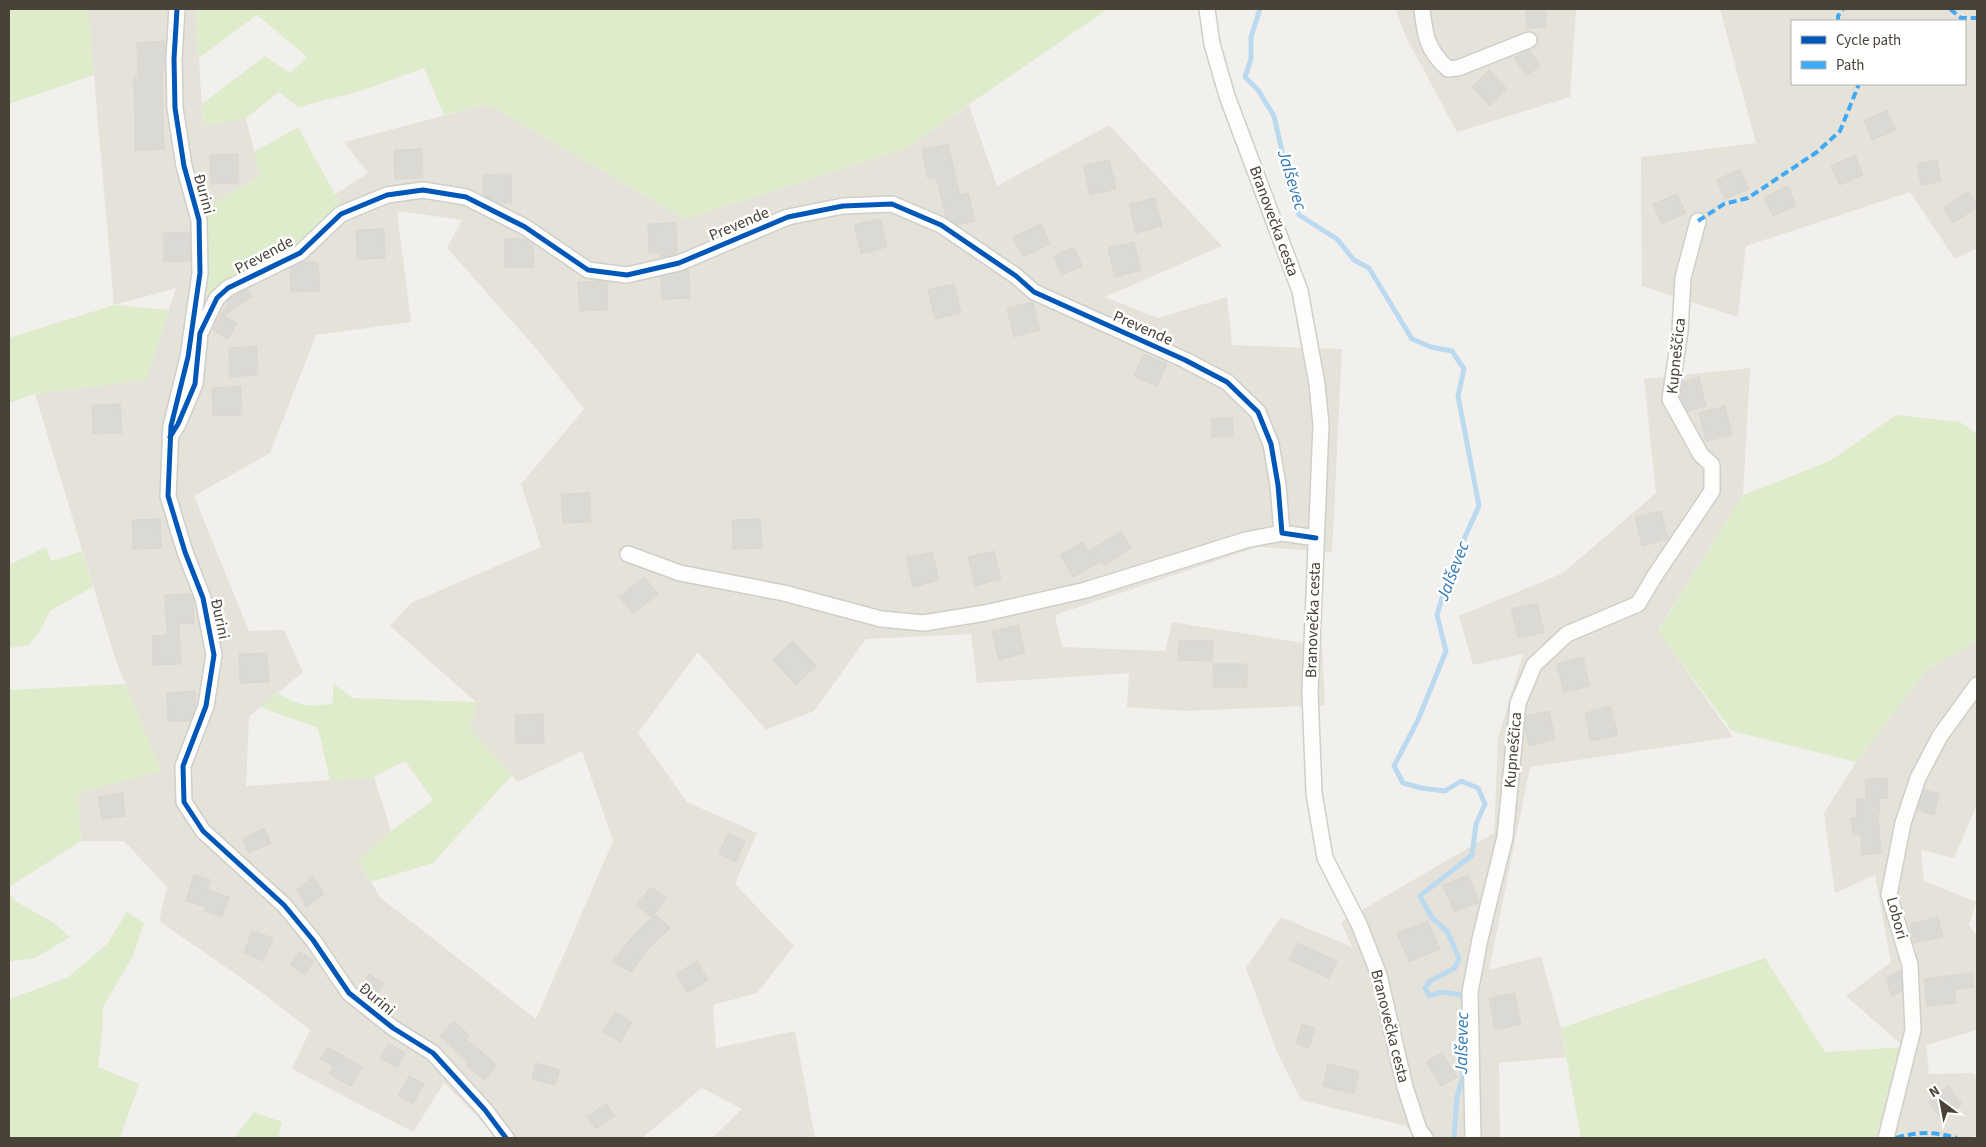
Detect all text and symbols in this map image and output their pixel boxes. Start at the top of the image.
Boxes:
legend [1791,20,1966,85]
text: Cycle path [1836,30,1901,51]
text: Path [1836,55,1864,76]
water label: Jalševec [1271,146,1313,214]
street label: Branovečka cesta [1244,163,1304,279]
street label: Đurini [188,171,220,217]
street label: Prevende [706,201,773,247]
street label: Prevende [231,230,297,280]
street label: Prevende [1110,305,1176,351]
street label: Kupneščica [1661,317,1691,395]
water label: Jalševec [1430,537,1476,606]
street label: Branovečka cesta [1300,562,1326,678]
street label: Đurini [205,597,235,641]
street label: Kupneščica [1499,711,1527,789]
street label: Lobori [1881,894,1913,942]
street label: Branovečka cesta [1365,967,1415,1085]
street label: Đurini [354,977,400,1021]
water label: Jalševec [1449,1011,1475,1075]
north arrow [1916,1077,1966,1127]
text: N [1925,1081,1944,1103]

